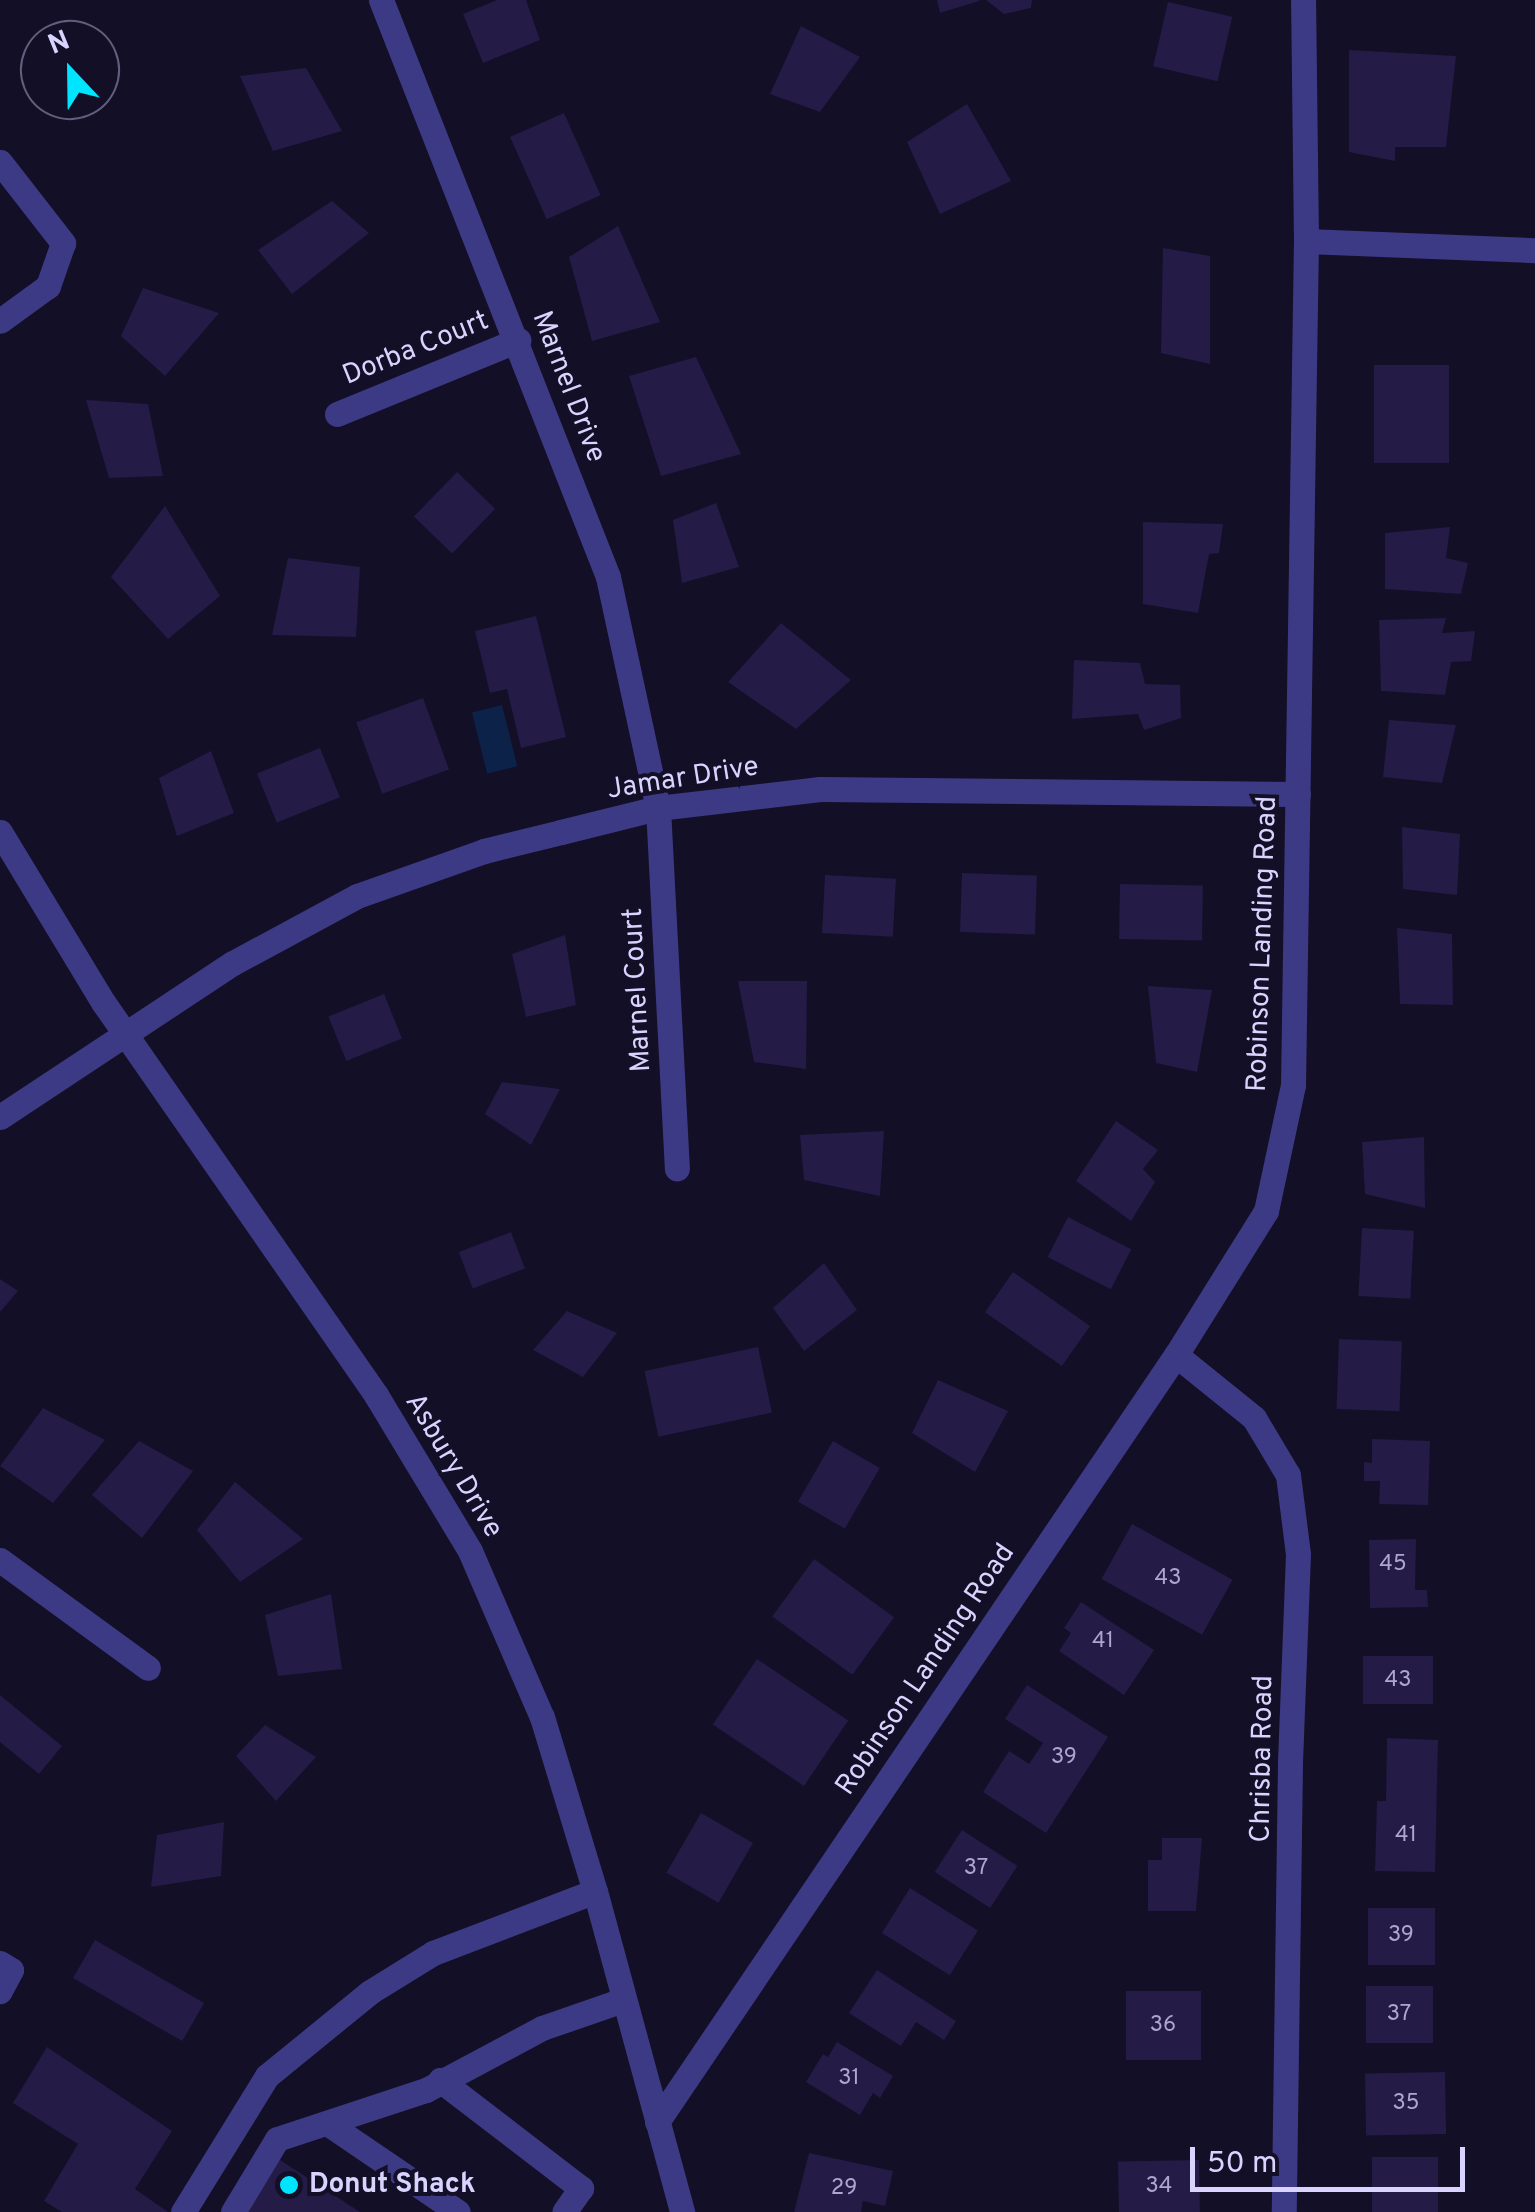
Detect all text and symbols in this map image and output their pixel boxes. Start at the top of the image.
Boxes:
north arrow [20,20,120,120]
text: N [43,24,76,64]
street label: Dorba Court [338,305,494,393]
street label: Marnel Drive [524,307,612,467]
street label: Jamar Drive [605,750,761,808]
street label: Robinson Landing Road [1241,796,1285,1092]
street label: Marnel Court [617,907,659,1073]
street label: Asbury Drive [397,1388,509,1544]
street label: Robinson Landing Road [829,1538,1023,1802]
house number: 45 [1379,1552,1407,1578]
house number: 43 [1155,1566,1181,1592]
house number: 41 [1092,1629,1114,1655]
house number: 43 [1385,1668,1411,1694]
street label: Chrisba Road [1245,1675,1281,1843]
house number: 39 [1051,1745,1077,1771]
house number: 41 [1395,1823,1417,1849]
house number: 37 [964,1856,988,1882]
house number: 39 [1388,1923,1414,1949]
house number: 37 [1387,2002,1411,2028]
house number: 36 [1150,2013,1176,2039]
house number: 31 [838,2066,860,2092]
house number: 35 [1393,2091,1419,2117]
scale bar [1195,2127,1470,2189]
text: 50 m [1207,2146,1277,2183]
place label: Donut Shack [309,2168,476,2202]
marker: Donut Shack [278,2174,300,2196]
house number: 34 [1146,2174,1172,2200]
house number: 29 [831,2176,857,2202]

